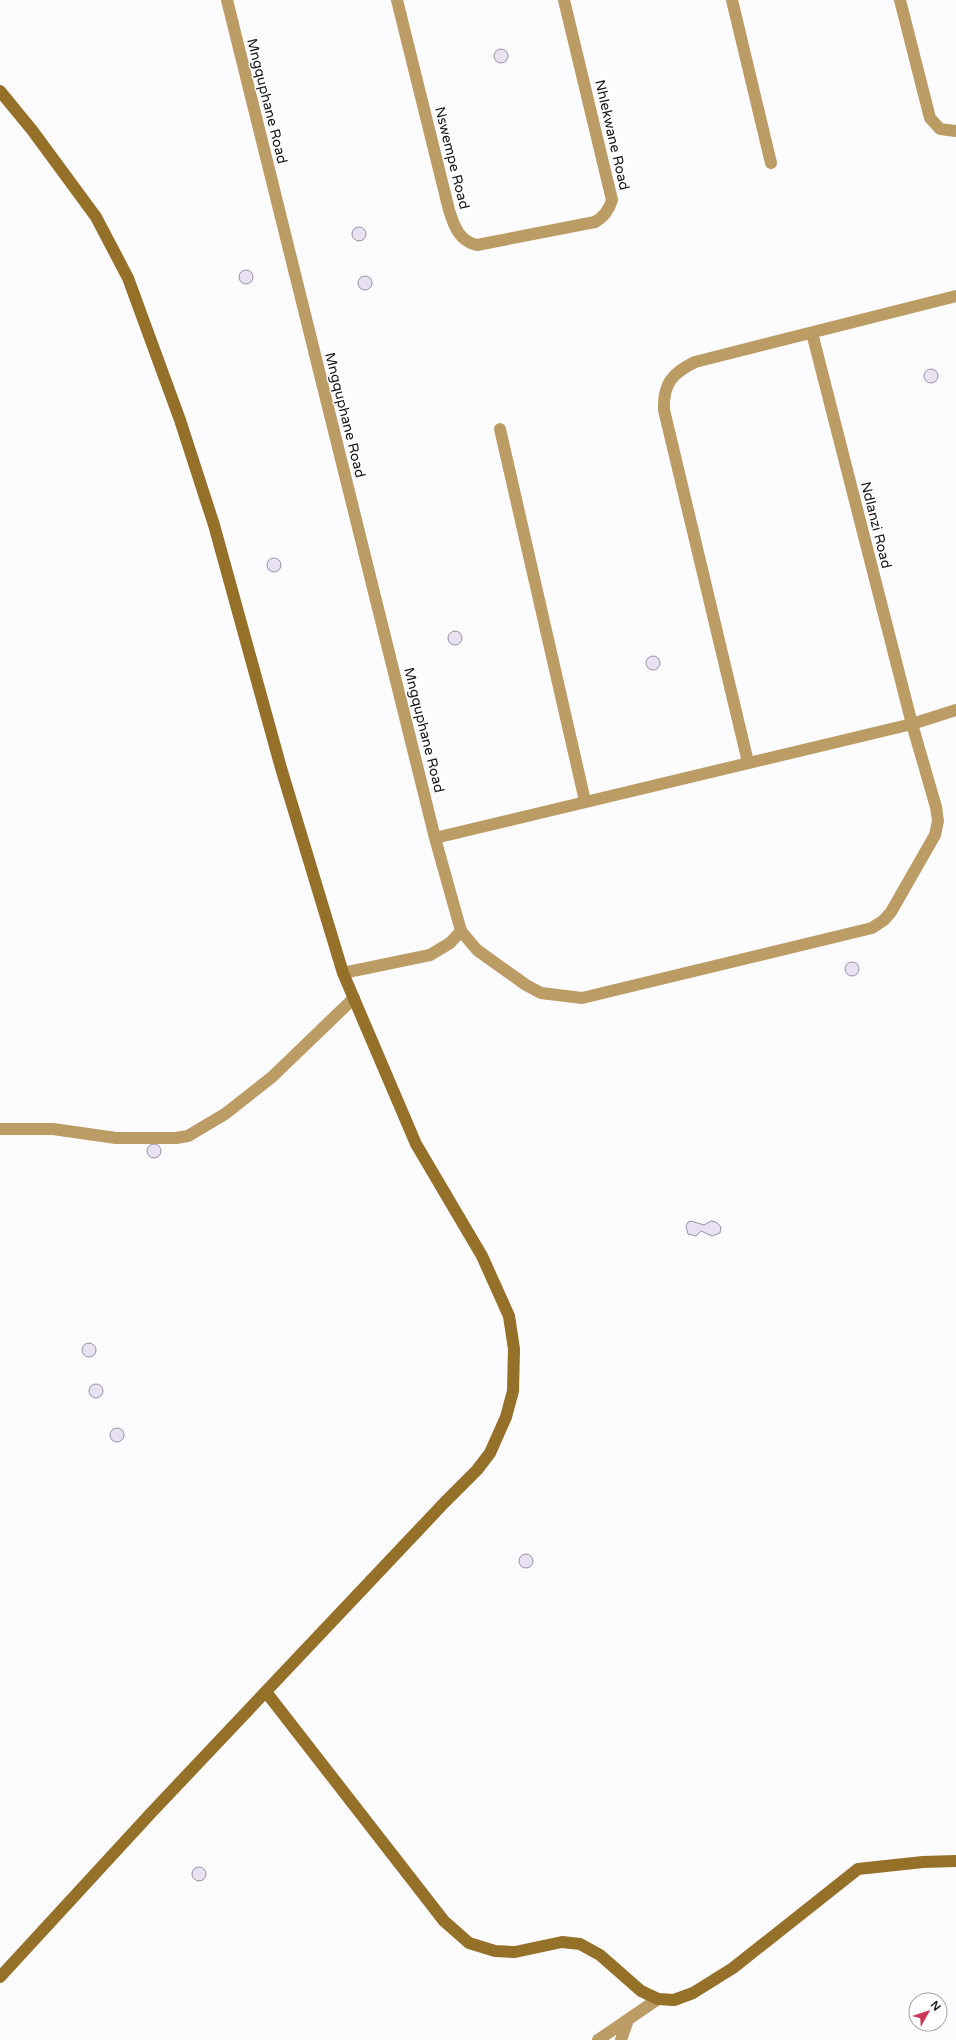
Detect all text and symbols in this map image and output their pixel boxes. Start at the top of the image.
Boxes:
street label: Mngquphane Road [243,37,291,165]
street label: Nhlekwane Road [591,78,633,192]
street label: Nswempe Road [431,105,473,211]
street label: Mngquphane Road [321,351,369,479]
street label: Ndlanzi Road [857,480,895,570]
street label: Mngquphane Road [400,666,448,794]
north arrow [908,1992,948,2032]
text: N [928,1998,943,2014]

